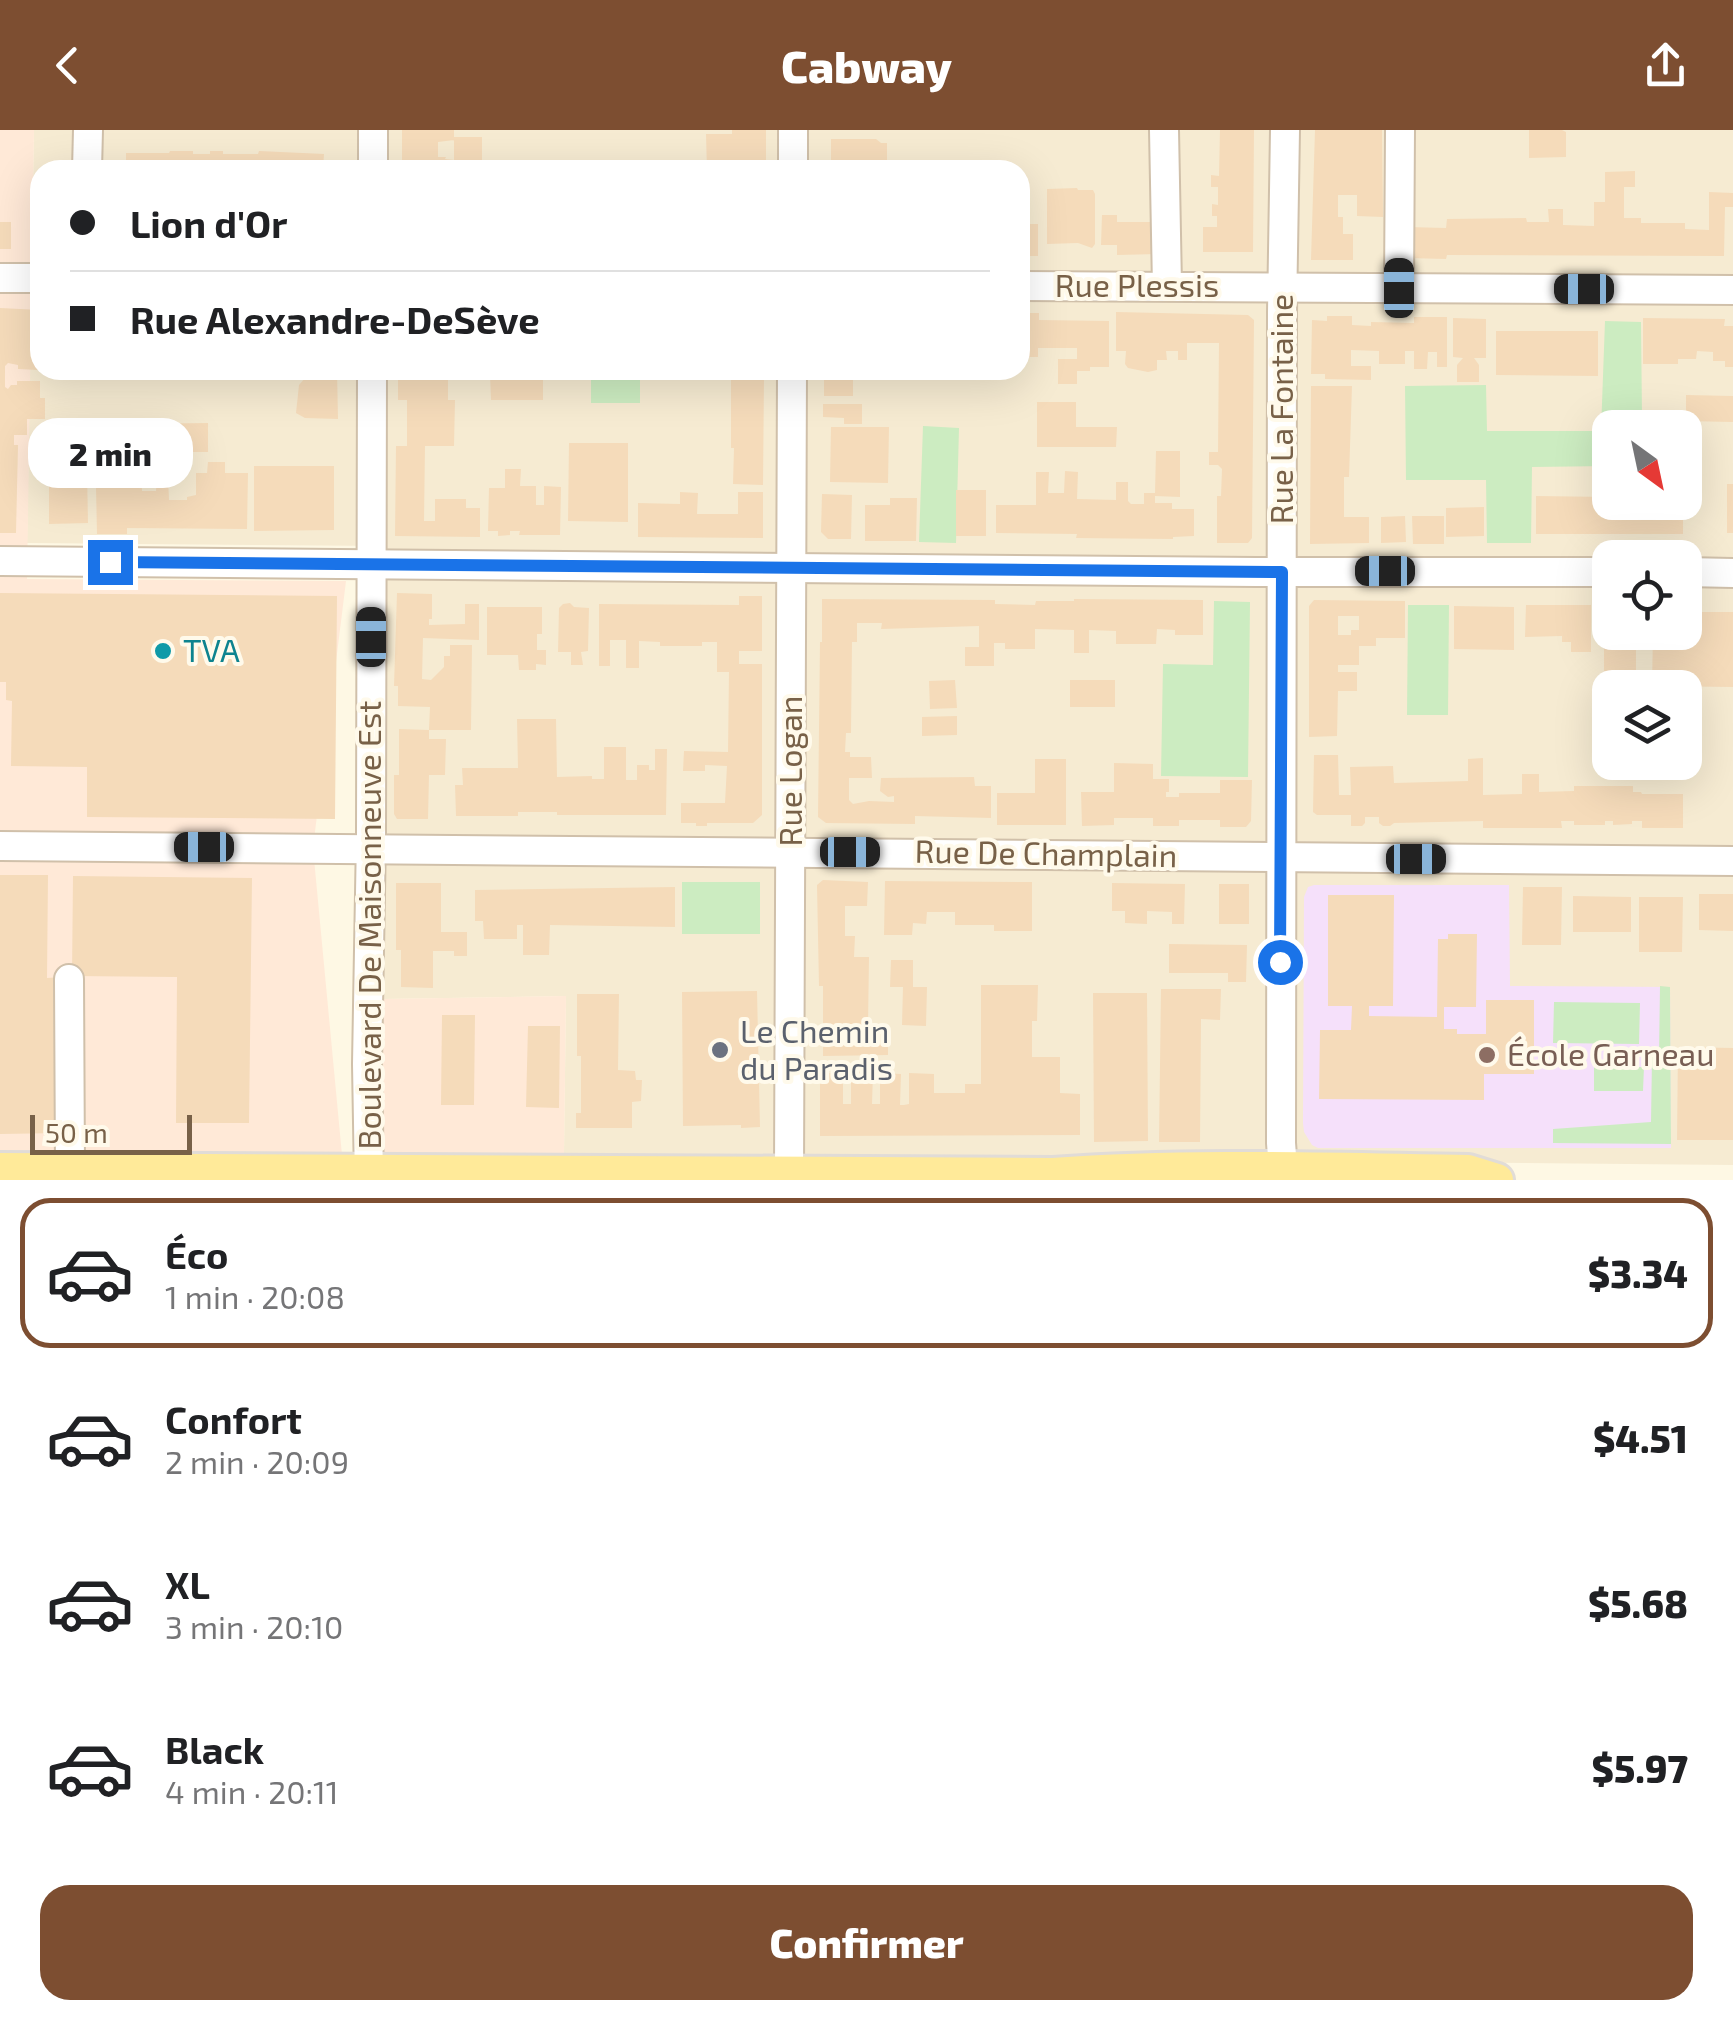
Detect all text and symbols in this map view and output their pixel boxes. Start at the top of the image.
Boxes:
icon: back [40,38,95,93]
text: Cabway [781,38,952,92]
icon: share [1638,38,1693,93]
text: Lion d'Or [130,200,287,246]
car [1384,258,1414,318]
street label: Rue Plessis [1055,265,1219,303]
car [1554,274,1614,304]
street label: Rue La Fontaine [1261,294,1299,524]
text: Rue Alexandre-DeSève [130,296,540,342]
north arrow [1592,410,1702,520]
map controls [1592,410,1702,780]
callout: 2 min [28,417,192,487]
text: 2 min [69,434,152,472]
route end [88,540,133,585]
button: locate [1592,540,1702,650]
car [1355,556,1415,586]
car [356,607,386,667]
place label: TVA [183,630,240,668]
marker: TVA [152,640,174,662]
button: layers [1592,670,1702,780]
street label: Rue Logan [770,696,808,846]
street label: Boulevard De Maisonneuve Est [349,701,387,1149]
street label: Rue De Champlain [914,831,1178,873]
car [174,832,234,862]
car [820,837,880,867]
car [1386,844,1446,874]
route start [1258,940,1303,985]
place label: Le Chemin du Paradis [740,1011,893,1086]
place label: École Garneau [1507,1034,1714,1072]
marker: Le Chemin du Paradis [709,1039,731,1061]
marker: École Garneau [1476,1044,1498,1066]
scale bar [30,1110,192,1154]
text: 50 m [45,1115,108,1149]
icon: car [45,1228,135,1318]
text: Éco [165,1231,228,1277]
text: $3.34 [1588,1250,1688,1296]
text: 1 min · 20:08 [165,1277,345,1315]
icon: car [45,1393,135,1483]
text: Confort [165,1396,302,1442]
text: $4.51 [1593,1415,1688,1461]
text: 2 min · 20:09 [165,1442,349,1480]
icon: car [45,1558,135,1648]
text: XL [165,1561,210,1607]
text: $5.68 [1588,1580,1688,1626]
text: 3 min · 20:10 [165,1607,343,1645]
icon: car [45,1723,135,1813]
text: Black [165,1726,264,1772]
text: $5.97 [1592,1745,1688,1791]
text: 4 min · 20:11 [165,1772,339,1810]
button: Confirmer [40,1885,1693,2000]

